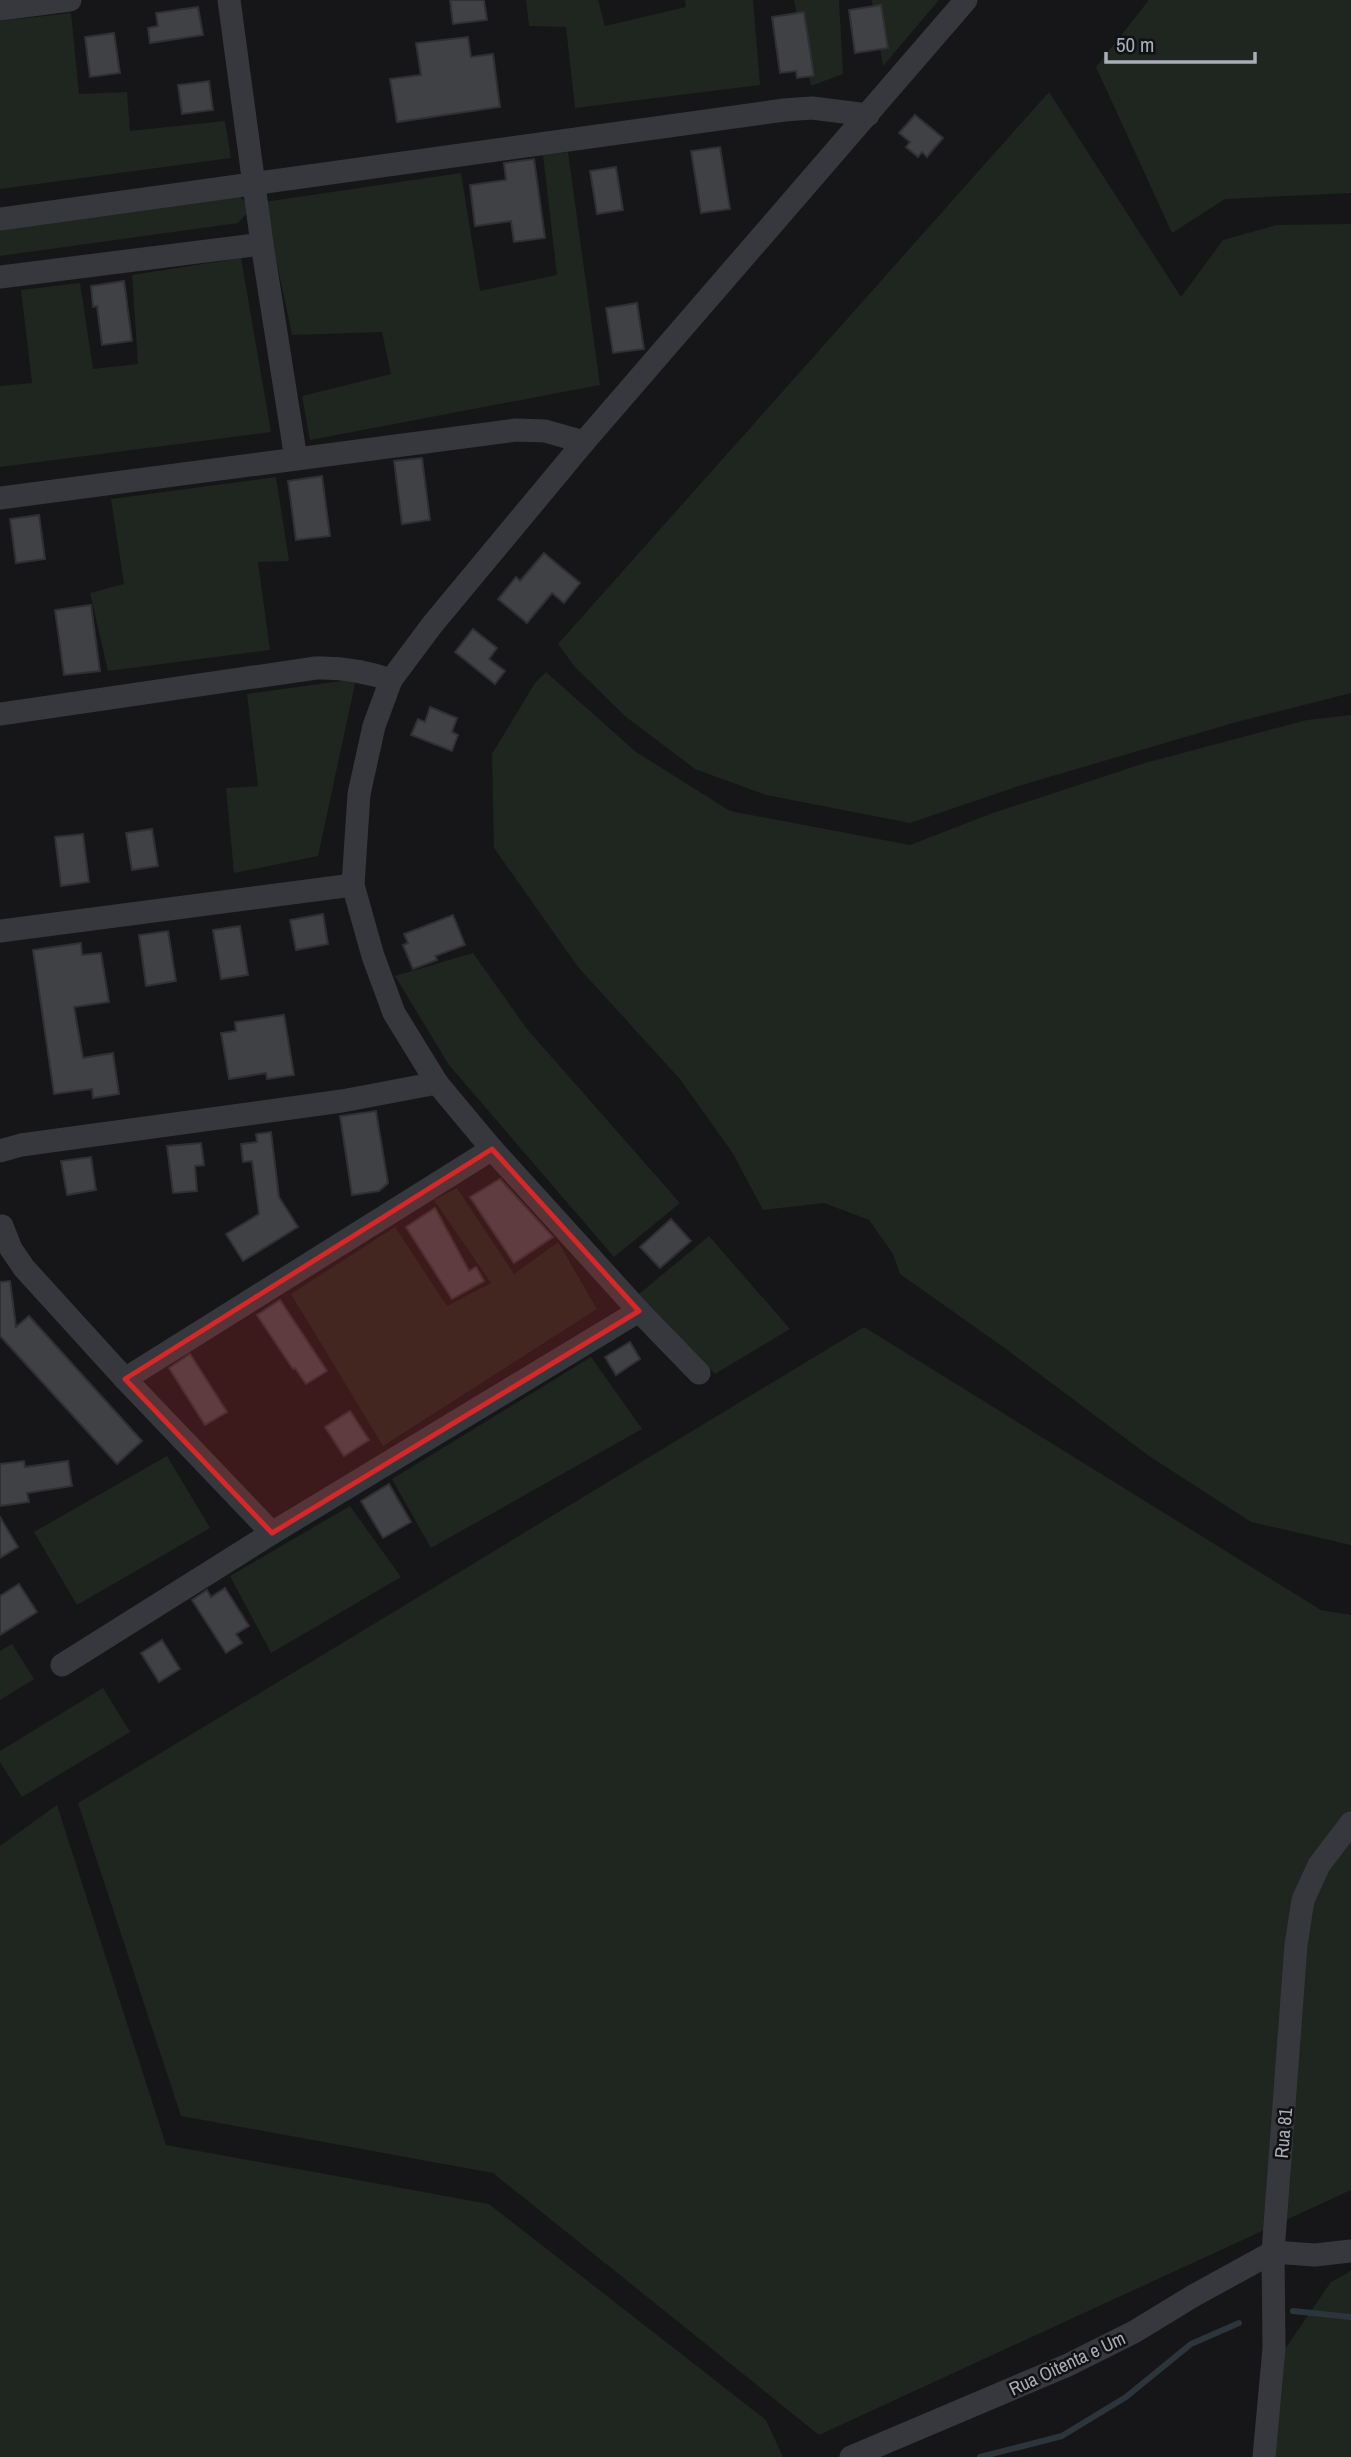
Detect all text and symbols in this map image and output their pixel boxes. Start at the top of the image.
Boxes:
scale bar [1106,21,1255,65]
text: 50 m [1116,30,1154,59]
street label: Rua 81 [1268,2107,1298,2159]
street label: Rua Oitenta e Um [1005,2325,1129,2401]

